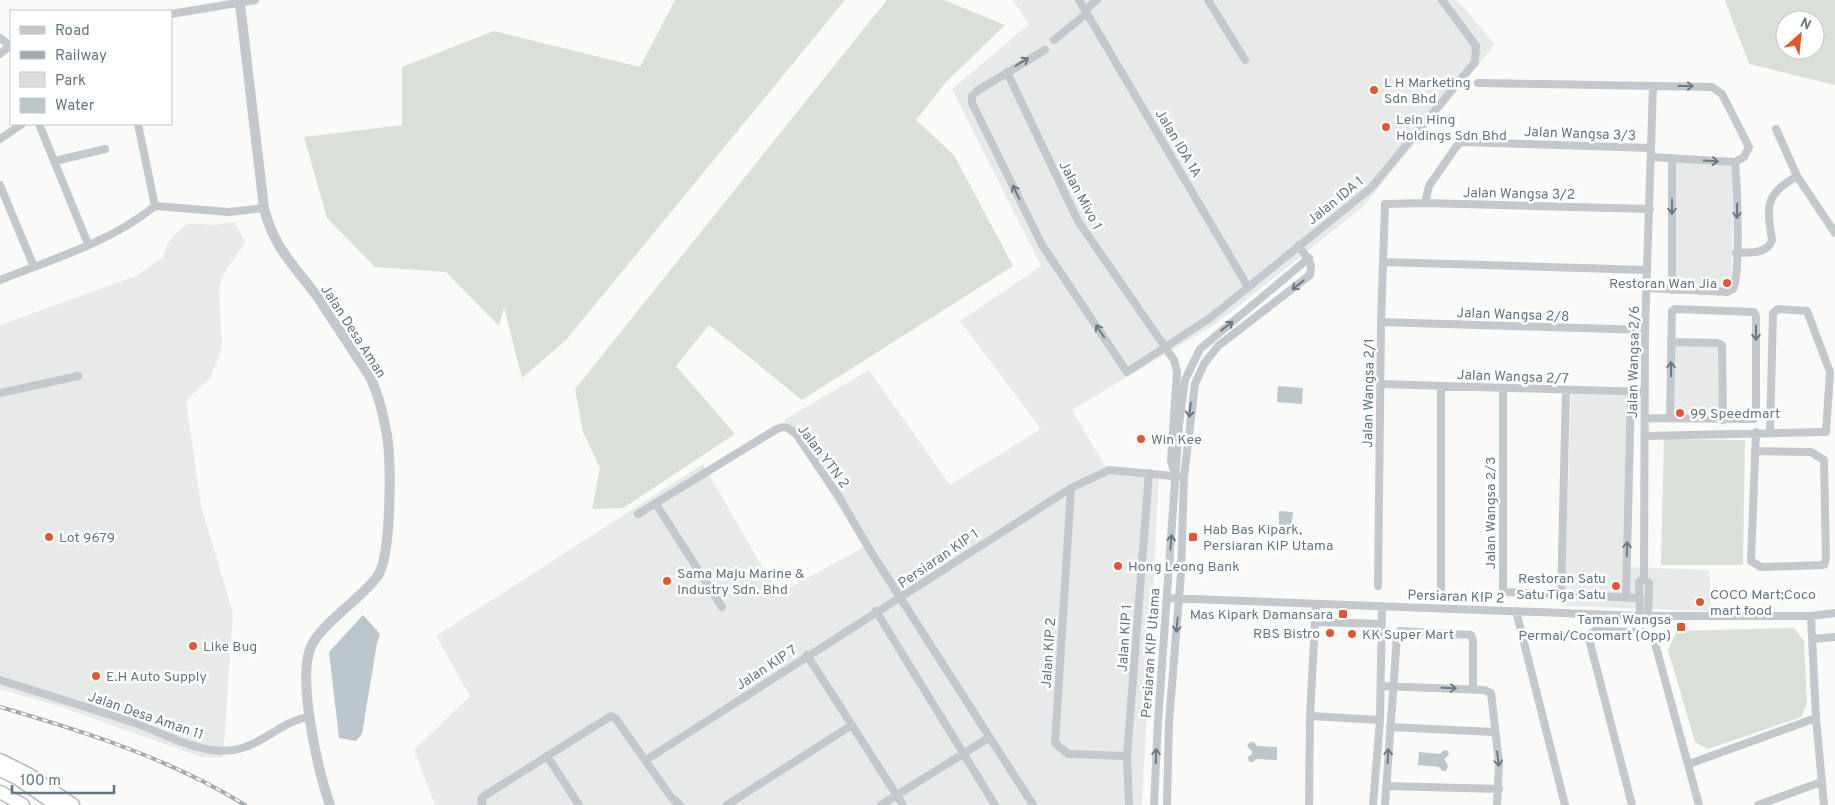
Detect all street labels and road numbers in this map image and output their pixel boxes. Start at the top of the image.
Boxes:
street label: Jalan IDA 1A [1151,106,1205,181]
street label: Jalan Wangsa 3/3 [1523,124,1636,145]
street label: Jalan Mivo 1 [1054,158,1105,233]
street label: Jalan IDA 1 [1304,173,1368,229]
street label: Jalan Wangsa 3/2 [1463,185,1575,204]
street label: Jalan Desa Aman [316,282,389,382]
street label: Jalan Wangsa 2/8 [1456,305,1570,326]
street label: Jalan Wangsa 2/6 [1625,305,1644,419]
street label: Jalan Wangsa 2/1 [1360,338,1379,448]
street label: Jalan Wangsa 2/7 [1457,367,1569,388]
street label: Jalan YTN 2 [793,422,852,492]
street label: Jalan Wangsa 2/3 [1483,457,1500,569]
street label: Persiaran KIP 1 [895,526,982,593]
street label: Persiaran KIP 2 [1407,587,1505,608]
street label: Persiaran KIP Utama [1138,588,1165,719]
street label: Jalan KIP 1 [1115,604,1136,673]
street label: Jalan KIP 2 [1039,617,1060,689]
street label: Jalan KIP 7 [733,642,801,694]
street label: Jalan Desa Aman 11 [85,689,206,744]

